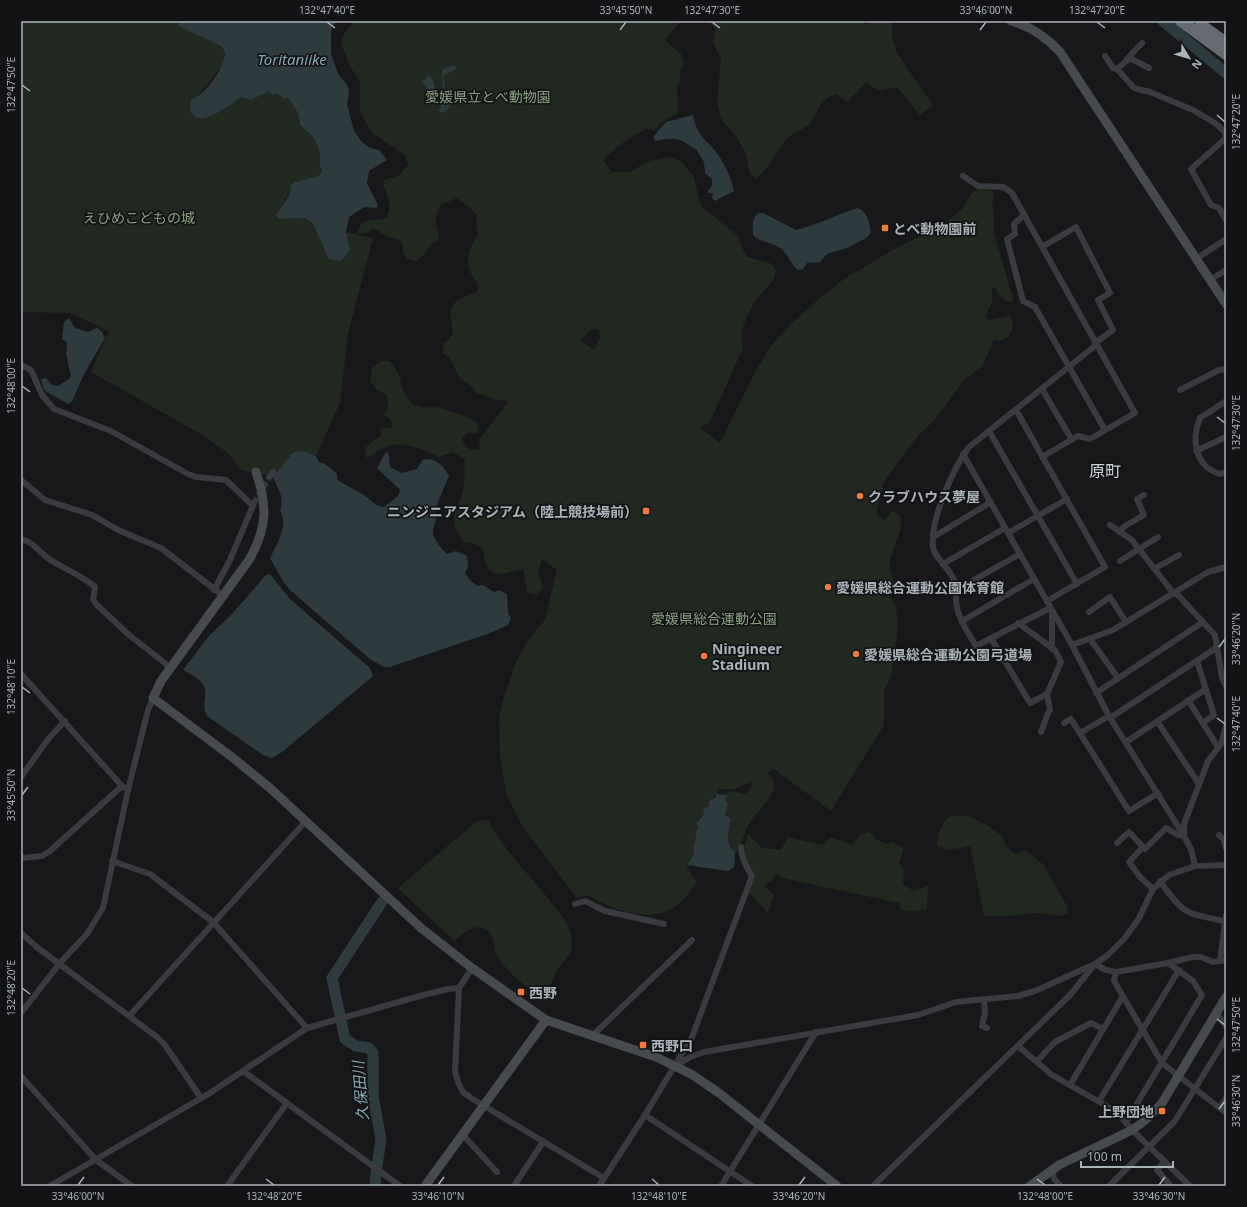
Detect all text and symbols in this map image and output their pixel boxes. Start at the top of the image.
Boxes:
text: 132°47'40"E [299,3,355,17]
text: 33°45'50"N [600,3,652,17]
text: 132°47'30"E [684,3,740,17]
text: 33°46'00"N [960,3,1012,17]
text: 132°47'20"E [1069,3,1125,17]
north arrow [1169,38,1209,78]
water label: Toritaniike [257,49,327,69]
text: N [1189,56,1206,73]
text: 132°47'50"E [4,57,18,113]
park label: 愛媛県立とべ動物園 [425,87,551,106]
text: 132°47'20"E [1229,94,1243,150]
park label: えひめこどもの城 [83,208,195,227]
place label: とべ動物園前 [893,219,976,238]
marker: とべ動物園前 [880,223,890,233]
text: 132°48'00"E [4,358,18,414]
text: 132°47'30"E [1229,395,1243,451]
district label: 原町 [1089,460,1121,482]
place label: クラブハウス夢屋 [868,487,980,506]
marker: クラブハウス夢屋 [855,491,865,501]
place label: ニンジニアスタジアム（陸上競技場前） [387,502,638,521]
marker: ニンジニアスタジアム（陸上競技場前） [641,506,651,516]
place label: 愛媛県総合運動公園体育館 [836,578,1004,597]
marker: 愛媛県総合運動公園体育館 [823,582,833,592]
park label: 愛媛県総合運動公園 [651,609,777,628]
text: 33°46'20"N [1229,613,1243,665]
place label: Ningineer Stadium [712,639,783,674]
place label: 愛媛県総合運動公園弓道場 [864,645,1032,664]
marker: 愛媛県総合運動公園弓道場 [851,649,861,659]
marker: Ningineer Stadium [699,651,709,661]
text: 132°48'10"E [4,659,18,715]
text: 132°47'40"E [1229,696,1243,752]
text: 33°45'50"N [4,769,18,821]
text: 132°48'20"E [4,960,18,1016]
place label: 西野 [529,983,557,1002]
marker: 西野 [516,987,526,997]
text: 132°47'50"E [1229,997,1243,1053]
place label: 西野口 [651,1036,693,1055]
marker: 西野口 [638,1040,648,1050]
water label: 久保田川 [347,1058,373,1122]
text: 33°46'30"N [1229,1075,1243,1127]
place label: 上野団地 [1098,1102,1154,1121]
marker: 上野団地 [1157,1106,1167,1116]
scale bar [1081,1143,1173,1169]
text: 100 m [1087,1148,1122,1165]
text: 33°46'00"N [52,1189,104,1203]
text: 132°48'20"E [246,1189,302,1203]
text: 33°46'10"N [412,1189,464,1203]
text: 132°48'10"E [631,1189,687,1203]
text: 33°46'20"N [773,1189,825,1203]
text: 132°48'00"E [1017,1189,1073,1203]
text: 33°46'30"N [1133,1189,1185,1203]

